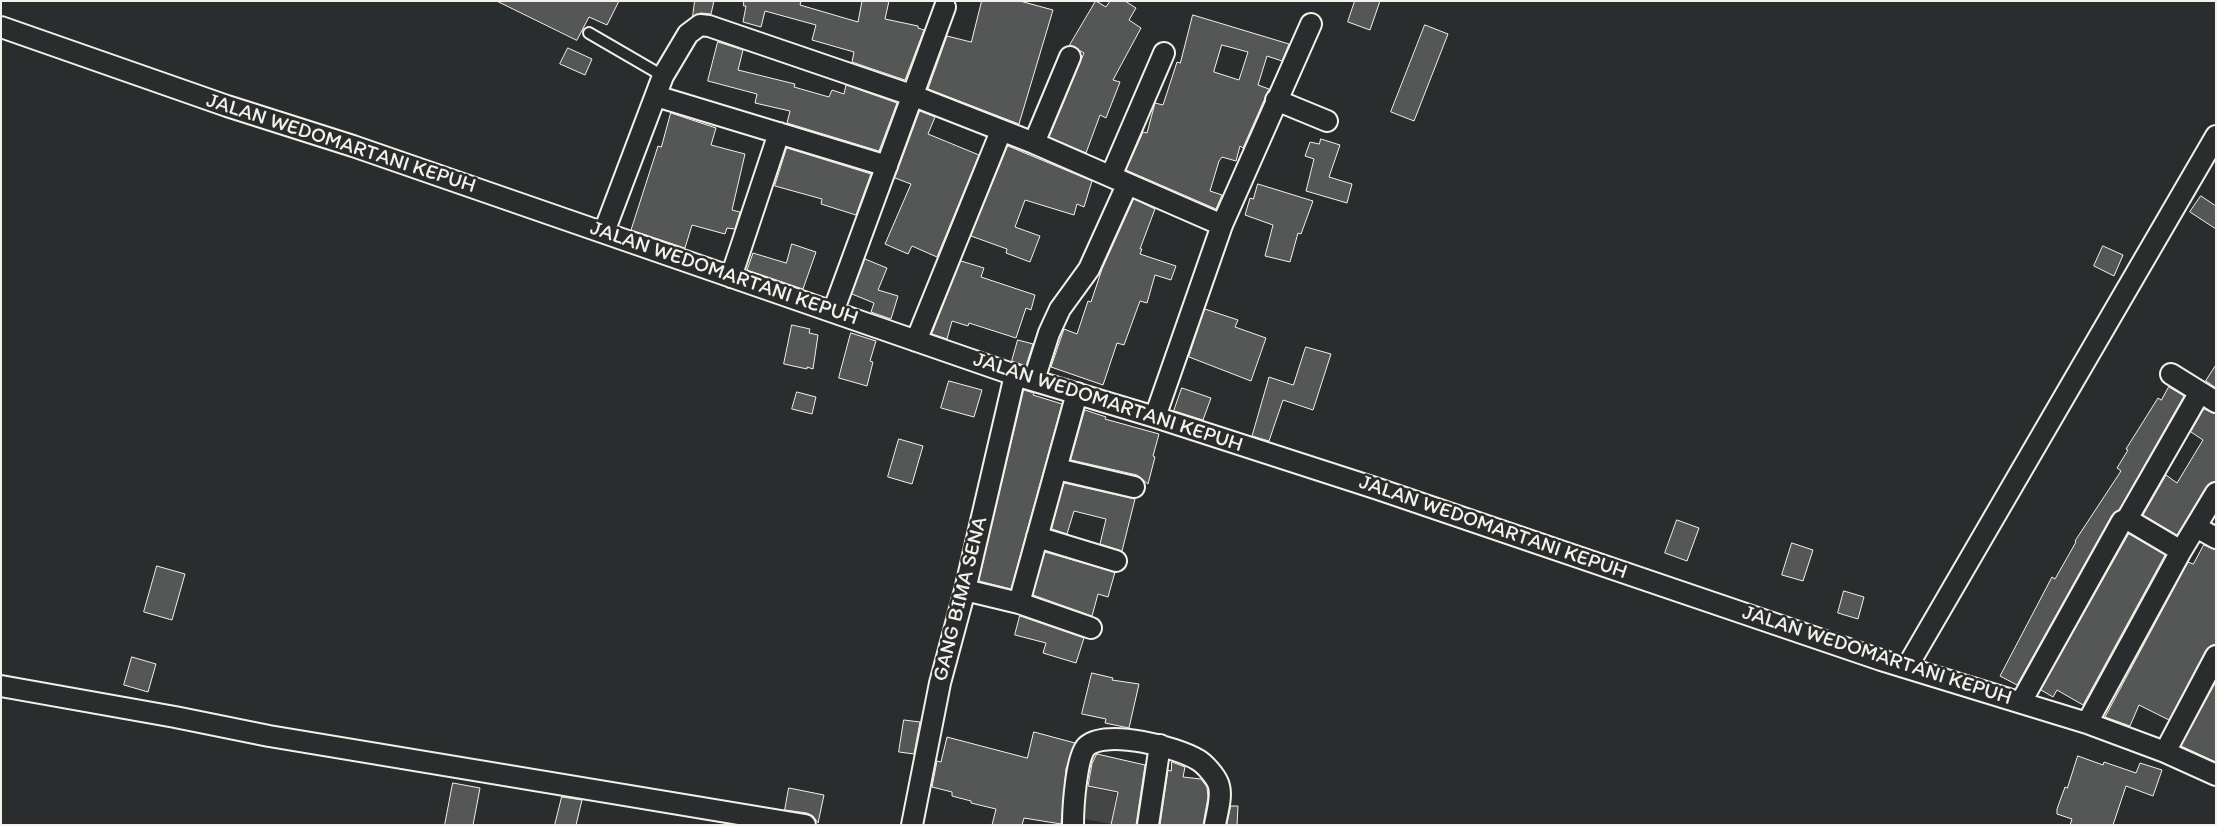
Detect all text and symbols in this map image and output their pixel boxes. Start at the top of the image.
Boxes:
street label: JALAN WEDOMARTANI KEPUH [203,88,479,200]
street label: JALAN WEDOMARTANI KEPUH [587,216,861,332]
street label: JALAN WEDOMARTANI KEPUH [970,347,1246,459]
street label: JALAN WEDOMARTANI KEPUH [1356,470,1630,586]
street label: GANG BIMA SENA [928,514,994,684]
street label: JALAN WEDOMARTANI KEPUH [1739,600,2015,712]

